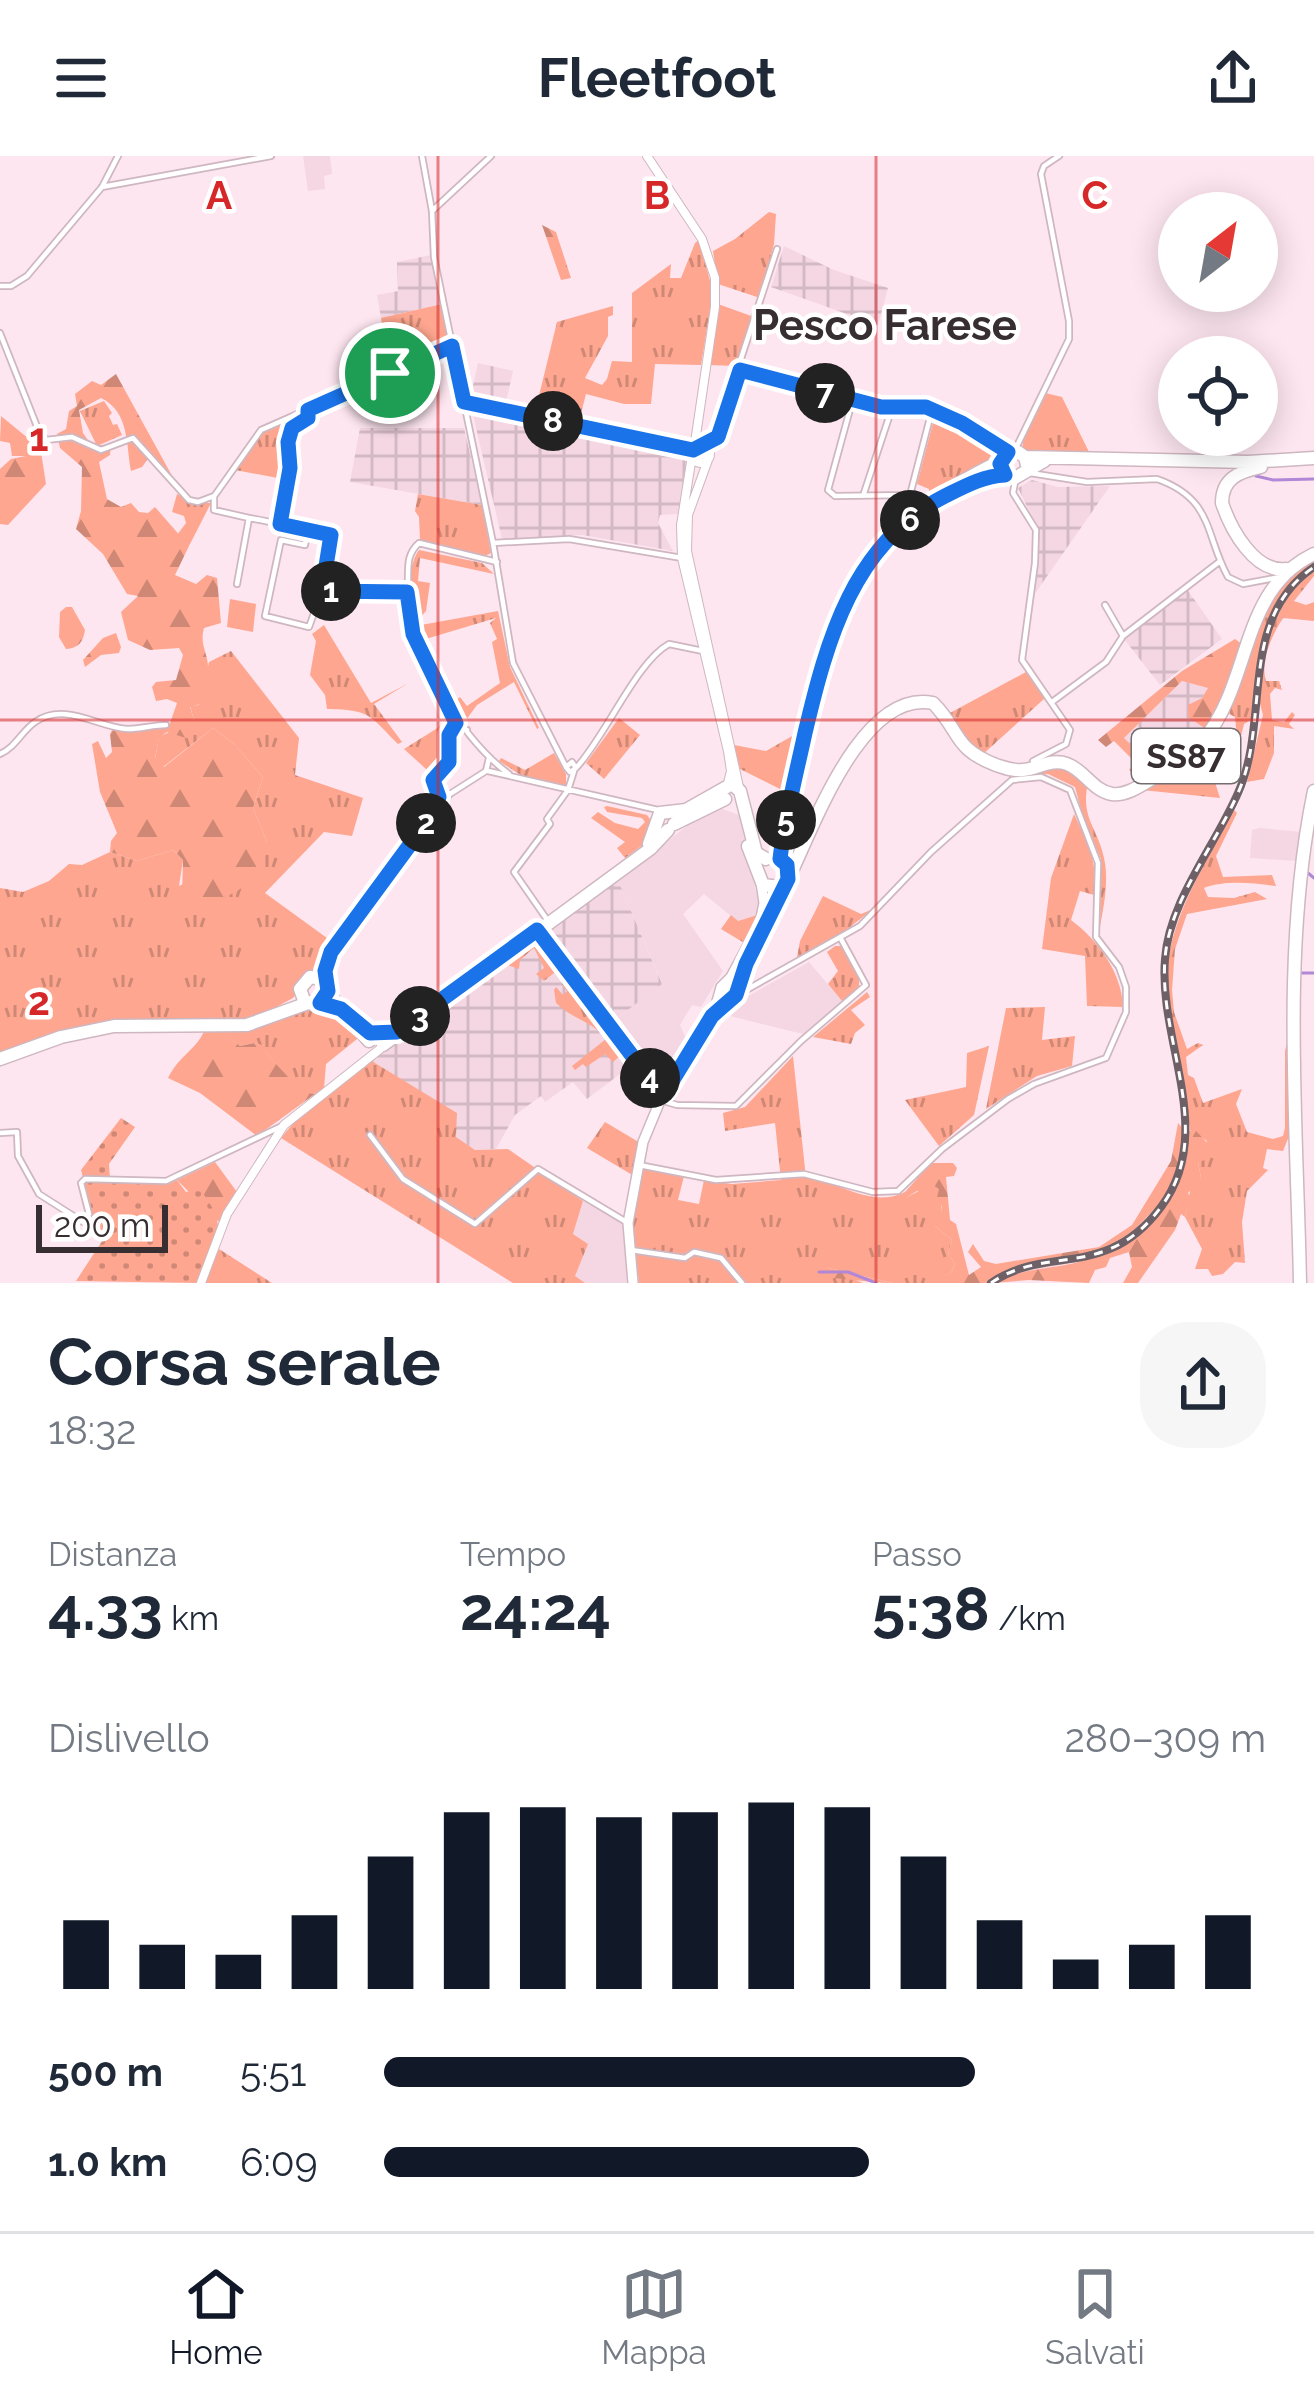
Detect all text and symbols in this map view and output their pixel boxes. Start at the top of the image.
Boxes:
icon: menu [48,45,114,111]
icon: share [1200,45,1266,111]
text: Fleetfoot [538,46,776,110]
text: A [206,172,233,218]
text: B [644,172,670,218]
text: C [1082,172,1109,218]
north arrow [1158,192,1278,312]
map controls [1158,192,1278,456]
district label: Pesco Farese [753,301,1017,350]
pin [339,322,441,424]
button: locate [1158,336,1278,456]
icon: arrive [357,340,423,406]
pin: 7 [795,363,855,423]
text: 7 [816,373,834,412]
pin: 8 [523,391,583,451]
text: 8 [543,401,563,440]
text: 1 [29,414,49,460]
pin: 6 [880,490,940,550]
text: 6 [900,500,920,539]
pin: 1 [301,561,361,621]
text: 1 [323,571,339,610]
road number: SS87 [1132,729,1240,783]
pin: 5 [756,790,816,850]
pin: 2 [396,793,456,853]
text: 5 [777,800,795,839]
text: 2 [417,803,435,842]
text: 2 [28,978,50,1024]
pin: 3 [390,986,450,1046]
text: 3 [411,996,429,1035]
pin: 4 [620,1048,680,1108]
text: 4 [641,1058,659,1097]
scale bar [36,1199,168,1252]
text: 200 m [54,1206,150,1245]
button: share [1140,1322,1266,1448]
text: Corsa serale [48,1323,441,1400]
text: 18:32 [48,1407,136,1453]
text: Distanza [48,1535,177,1574]
text: Tempo [460,1535,566,1574]
text: Passo [872,1535,962,1574]
text: 4.33 [48,1574,163,1644]
text: 24:24 [460,1574,611,1644]
text: 5:38 [872,1574,990,1644]
text: km [163,1599,219,1638]
text: /km [990,1599,1066,1638]
text: Dislivello [48,1715,210,1761]
text: 280–309 m [1064,1715,1266,1761]
text: 500 m [48,2049,163,2095]
text: 5:51 [240,2049,307,2095]
text: 1.0 km [48,2139,167,2185]
text: 6:09 [240,2139,318,2185]
tab: Home [169,2261,263,2372]
tab: Mappa [601,2261,707,2372]
tab: Salvati [1045,2261,1145,2372]

